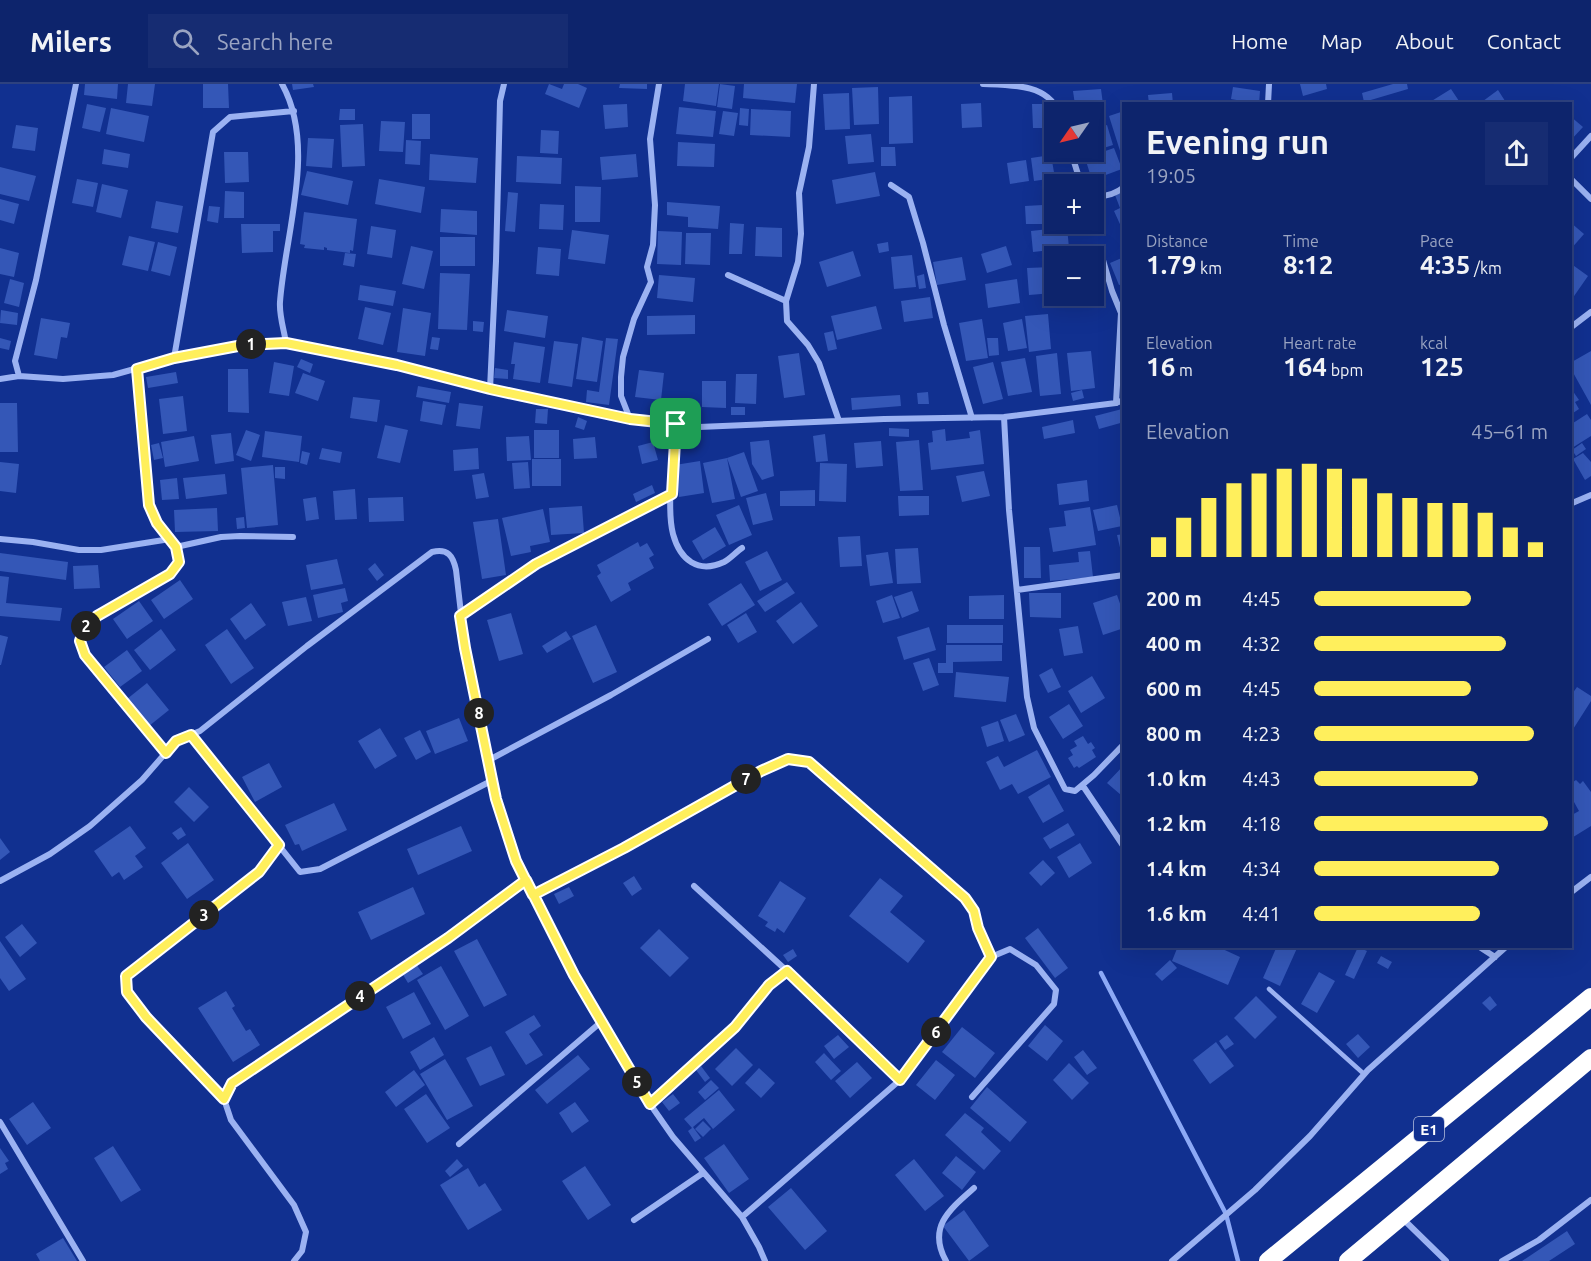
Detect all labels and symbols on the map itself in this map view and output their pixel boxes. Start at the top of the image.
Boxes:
north arrow [1044,102,1104,162]
pin: 1 [236,329,266,359]
pin [650,398,701,449]
pin: 2 [71,611,101,641]
pin: 8 [464,698,494,728]
pin: 7 [731,764,761,794]
pin: 3 [189,900,219,930]
pin: 4 [345,981,375,1011]
pin: 6 [921,1017,951,1047]
pin: 5 [622,1067,652,1097]
road number: E1 [1414,1117,1444,1141]

